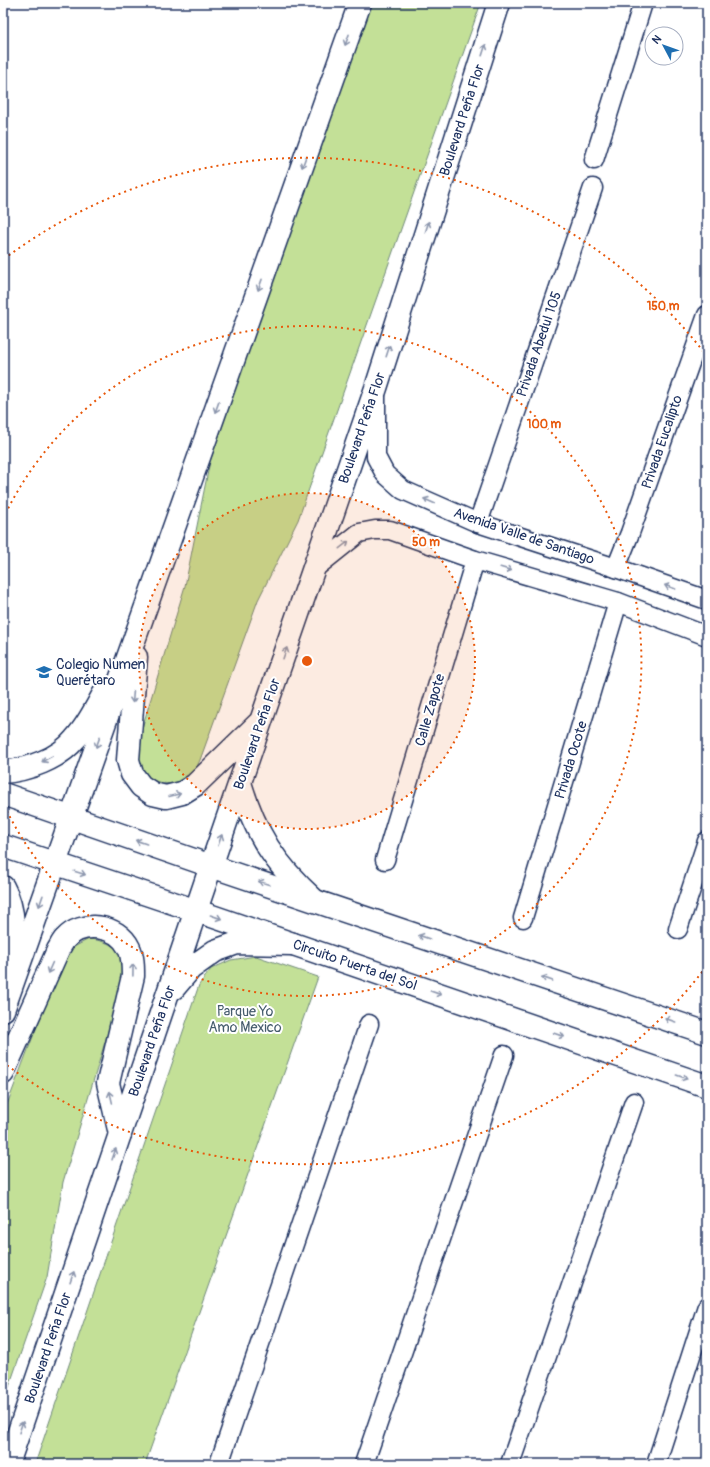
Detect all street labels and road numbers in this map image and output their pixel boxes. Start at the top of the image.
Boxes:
street label: Boulevard Peña Flor [436,62,488,178]
street label: Privada Abedul 105 [513,289,565,399]
street label: Boulevard Peña Flor [335,370,389,486]
street label: Privada Eucalipto [638,392,686,491]
street label: Avenida Valle de Santiago [451,504,597,568]
street label: Calle Zapote [412,672,448,748]
street label: Boulevard Peña Flor [230,676,284,792]
street label: Privada Ocote [551,719,591,801]
street label: Circuito Puerta del Sol [291,936,419,994]
street label: Boulevard Peña Flor [125,983,179,1099]
street label: Boulevard Peña Flor [21,1290,75,1406]

